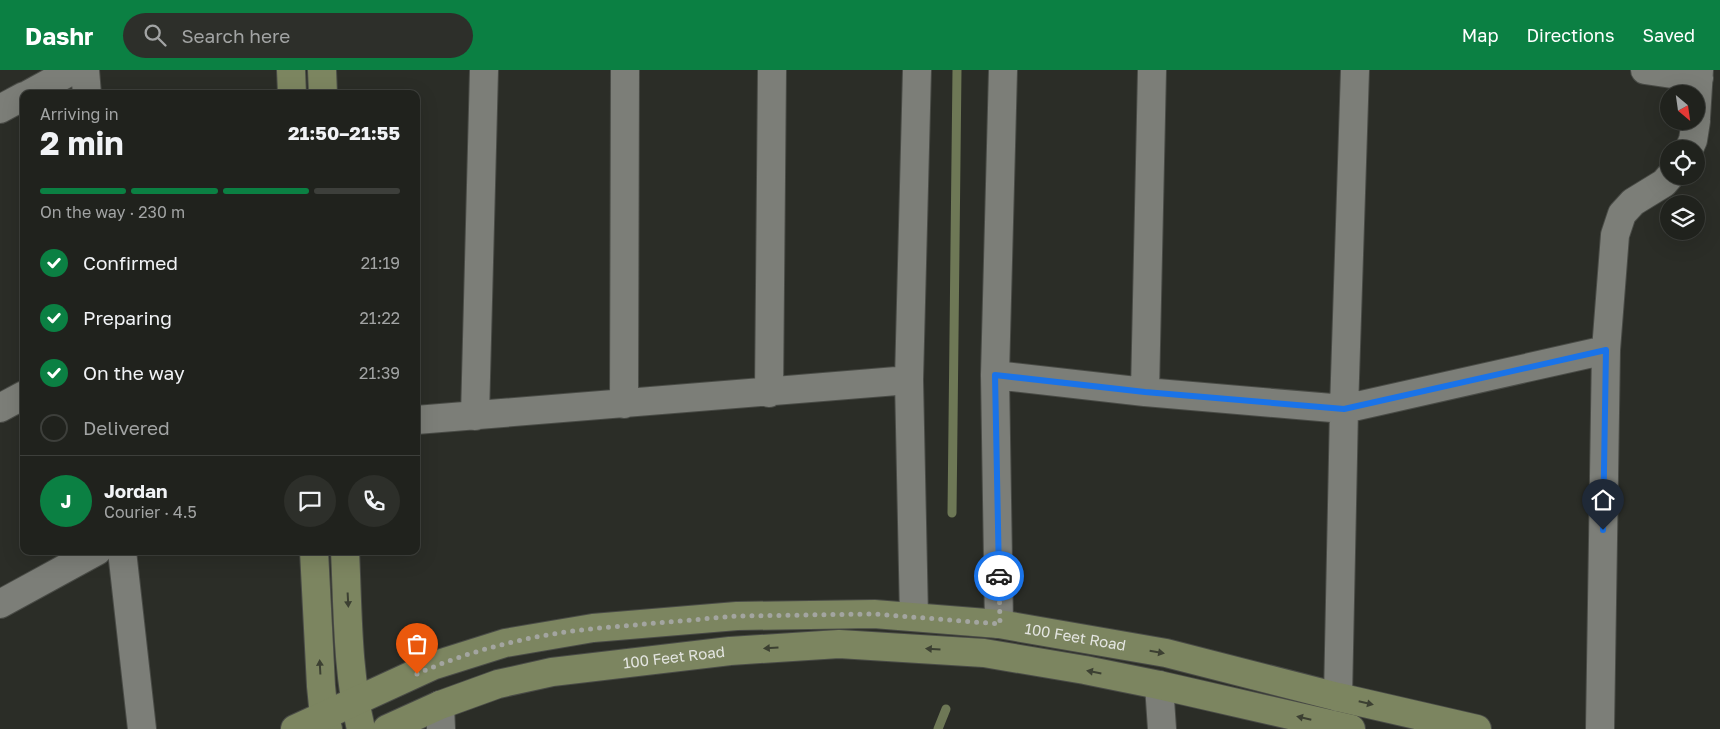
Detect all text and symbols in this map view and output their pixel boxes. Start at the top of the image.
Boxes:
search box [123,13,473,58]
text: Dashr [25,21,93,50]
icon: search [141,21,169,49]
text: Search here [181,24,290,47]
text: Map [1462,24,1498,46]
text: Directions [1526,24,1614,46]
text: Saved [1642,24,1695,46]
north arrow [1660,85,1705,130]
map controls [1660,85,1705,240]
text: Arriving in [40,104,119,124]
text: 21:50–21:55 [288,121,400,144]
text: 2 min [40,124,124,162]
button: locate [1660,140,1705,185]
button: layers [1660,195,1705,240]
text: On the way · 230 m [40,202,185,222]
icon: check [40,249,68,277]
text: Confirmed [83,251,178,274]
text: 21:19 [361,253,400,273]
icon: check [40,304,68,332]
text: Preparing [83,306,172,329]
text: 21:22 [360,308,400,328]
icon: check [40,359,68,387]
text: On the way [83,361,185,384]
text: 21:39 [359,363,400,383]
text: Delivered [83,416,170,439]
button: chat [284,475,336,527]
button: phone [348,475,400,527]
text: Jordan [104,479,168,502]
pin [1582,479,1624,530]
icon: home [1589,486,1617,514]
text: J [61,489,71,512]
text: Courier · 4.5 [104,502,197,522]
courier [974,551,1024,601]
icon: car [985,562,1013,590]
one-way arrow [344,592,352,608]
street label: 100 Feet Road [1024,619,1128,654]
pin [396,623,438,674]
icon: bag [403,630,431,658]
street label: 100 Feet Road [622,642,726,672]
one-way arrow [763,644,779,652]
one-way arrow [925,645,941,653]
one-way arrow [1149,648,1165,656]
one-way arrow [315,659,323,675]
one-way arrow [1086,668,1101,676]
one-way arrow [1358,699,1373,707]
one-way arrow [1296,714,1311,722]

